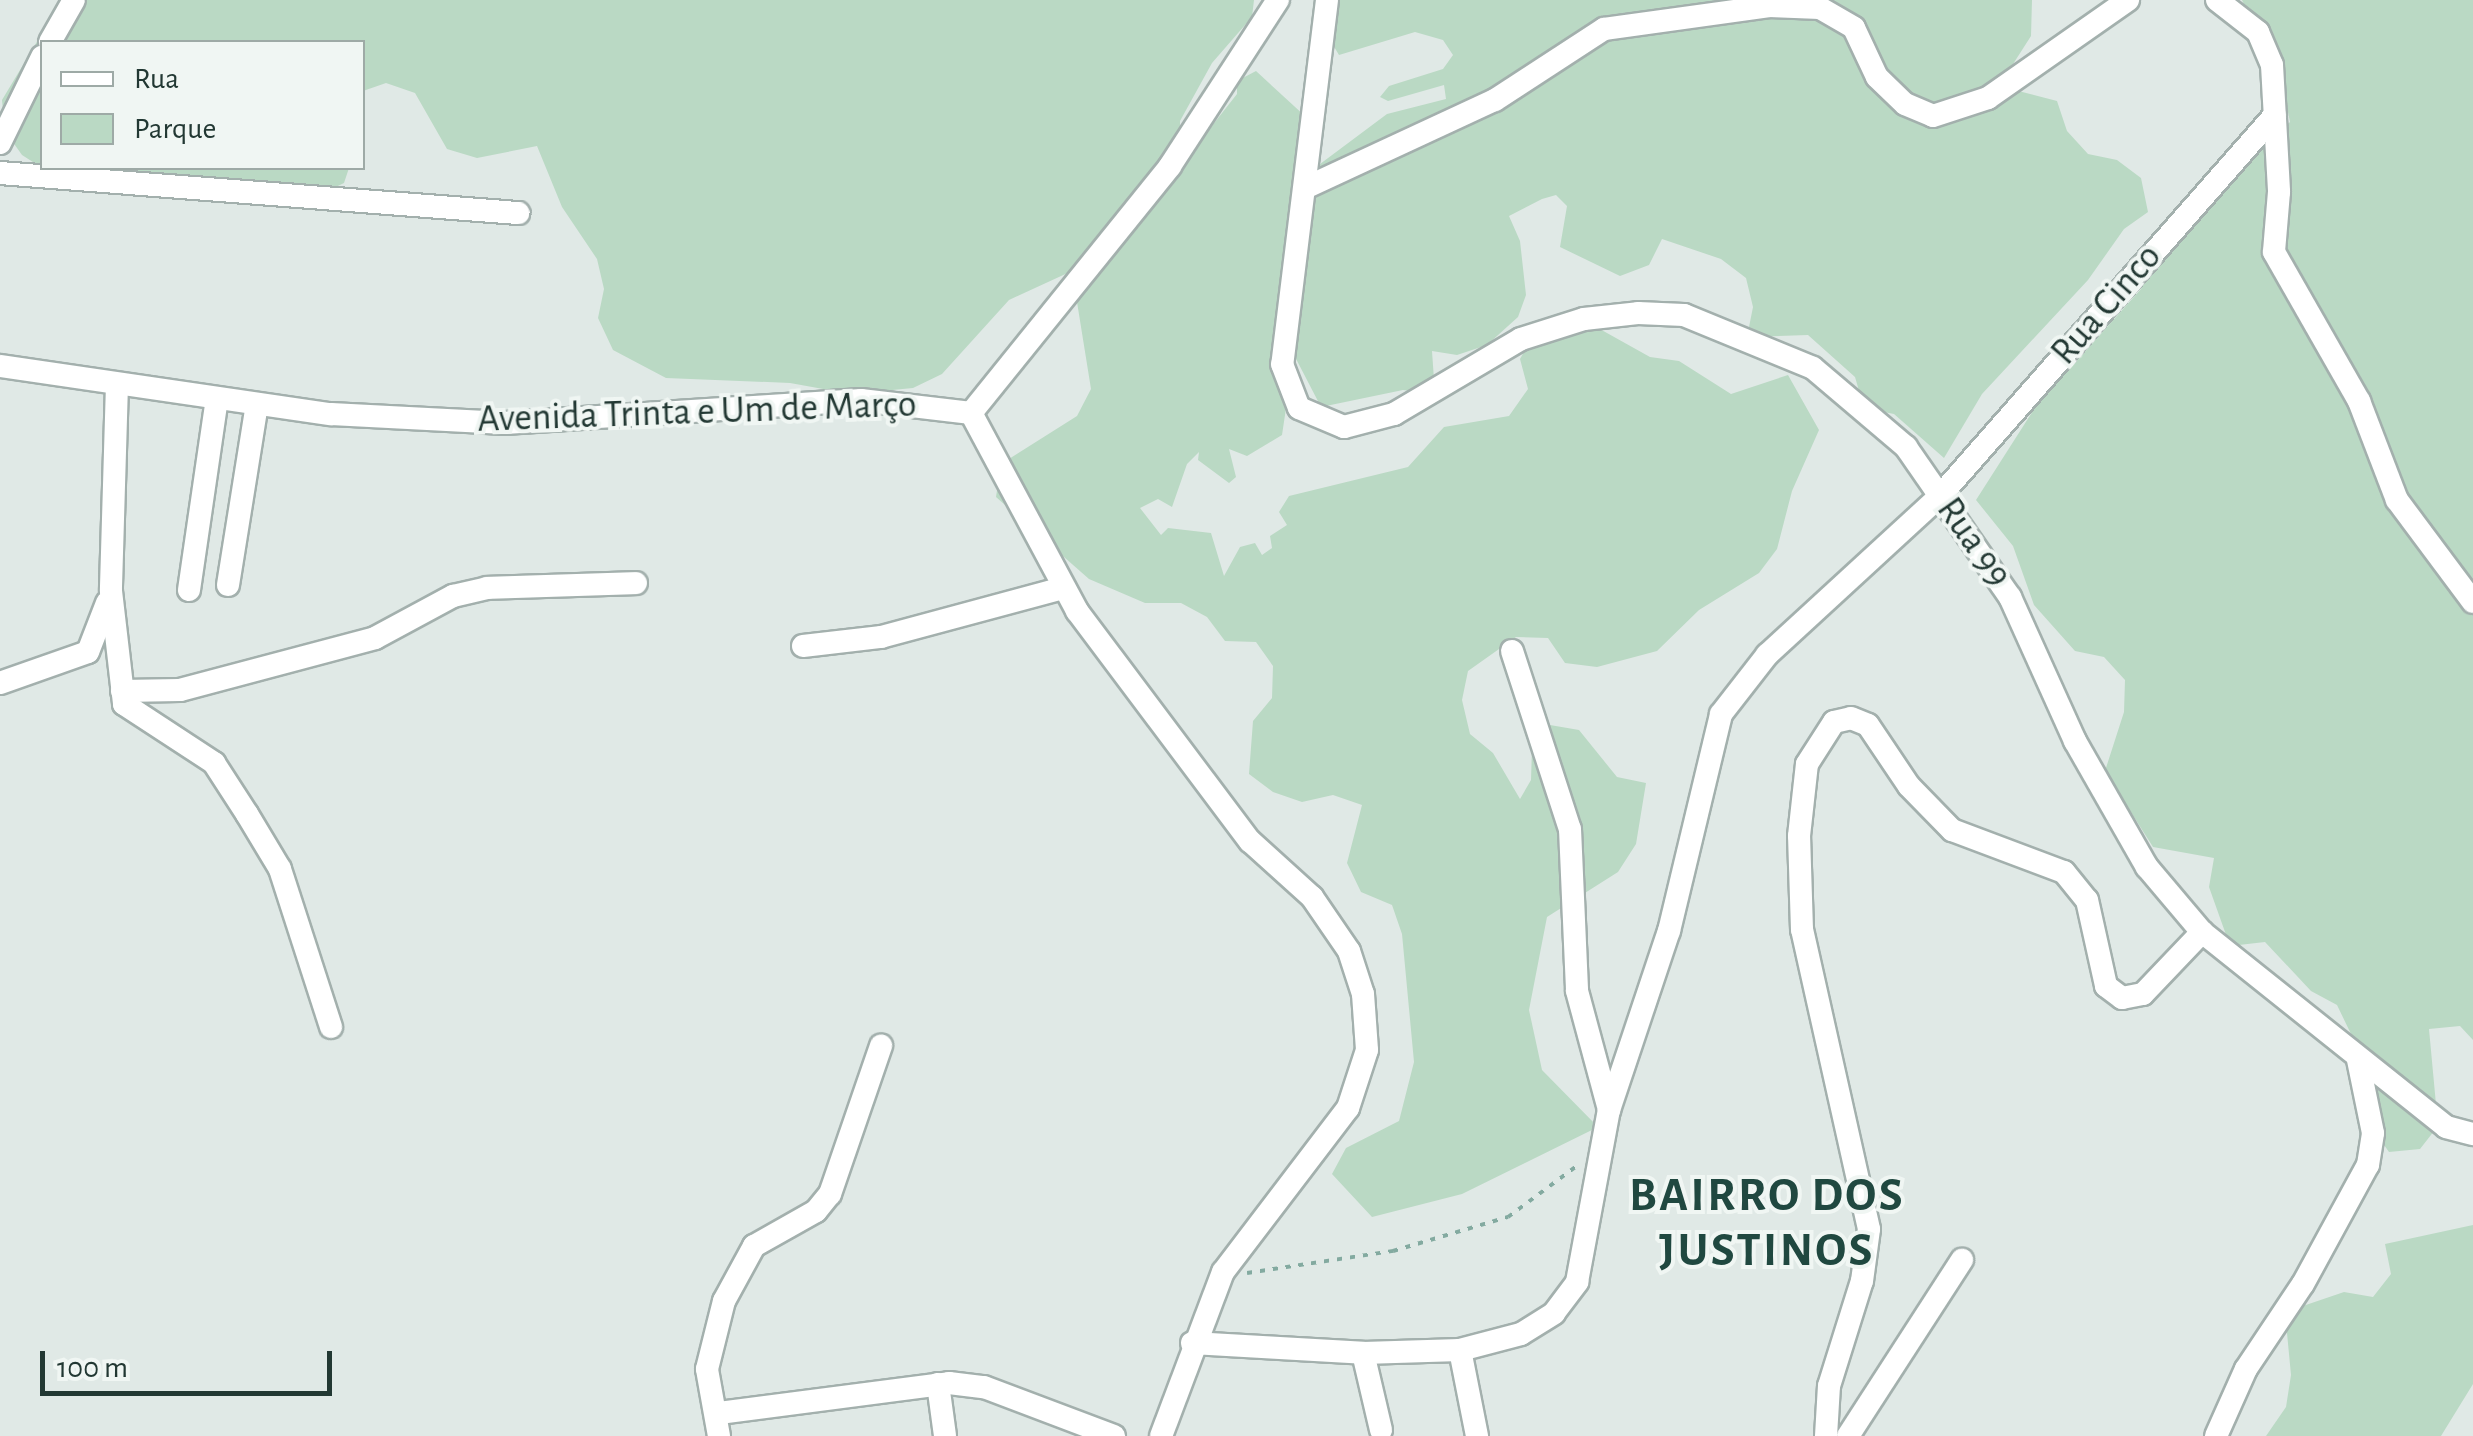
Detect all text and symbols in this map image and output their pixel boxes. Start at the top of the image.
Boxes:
legend [40,40,365,170]
text: Rua [134,64,179,94]
text: Parque [134,114,216,144]
street label: Rua Cinco [2042,235,2172,375]
street label: Avenida Trinta e Um de Março [477,383,917,443]
street label: Rua 99 [1926,489,2020,597]
district label: BAIRRO DOS JUSTINOS [1629,1167,1905,1280]
scale bar [45,1331,338,1393]
text: 100 m [57,1353,128,1383]

